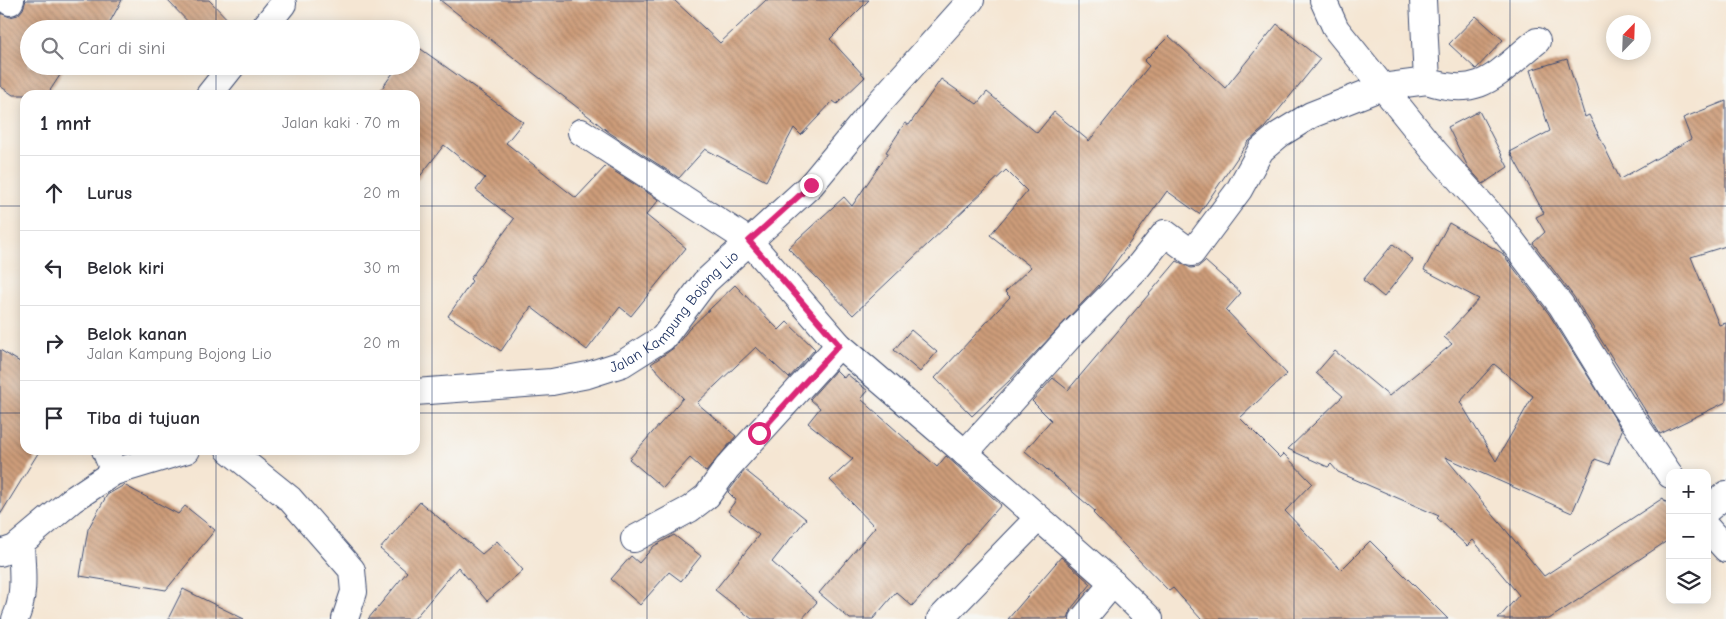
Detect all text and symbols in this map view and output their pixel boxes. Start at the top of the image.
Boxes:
north arrow [1606,15,1651,60]
search box [20,20,420,75]
icon: search [38,34,66,62]
text: Cari di sini [78,37,165,59]
text: 1 mnt [40,111,91,135]
text: Jalan kaki · 70 m [282,114,400,132]
route end [800,174,823,197]
icon: ahead [40,179,68,207]
text: Lurus [87,182,132,204]
text: 20 m [363,184,400,202]
street label: Jalan Kampung Bojong Lio [607,247,742,376]
icon: left [40,254,68,282]
text: Belok kiri [87,257,164,279]
text: 30 m [364,259,400,277]
text: Belok kanan [87,323,187,345]
icon: right [40,329,68,357]
text: 20 m [363,334,400,352]
text: Jalan Kampung Bojong Lio [87,345,272,363]
icon: arrive [40,404,68,432]
text: Tiba di tujuan [87,407,200,429]
route start [748,422,771,445]
map controls [1666,469,1711,604]
button: + [1666,469,1711,514]
button: − [1666,514,1711,559]
button: layers [1666,559,1711,604]

